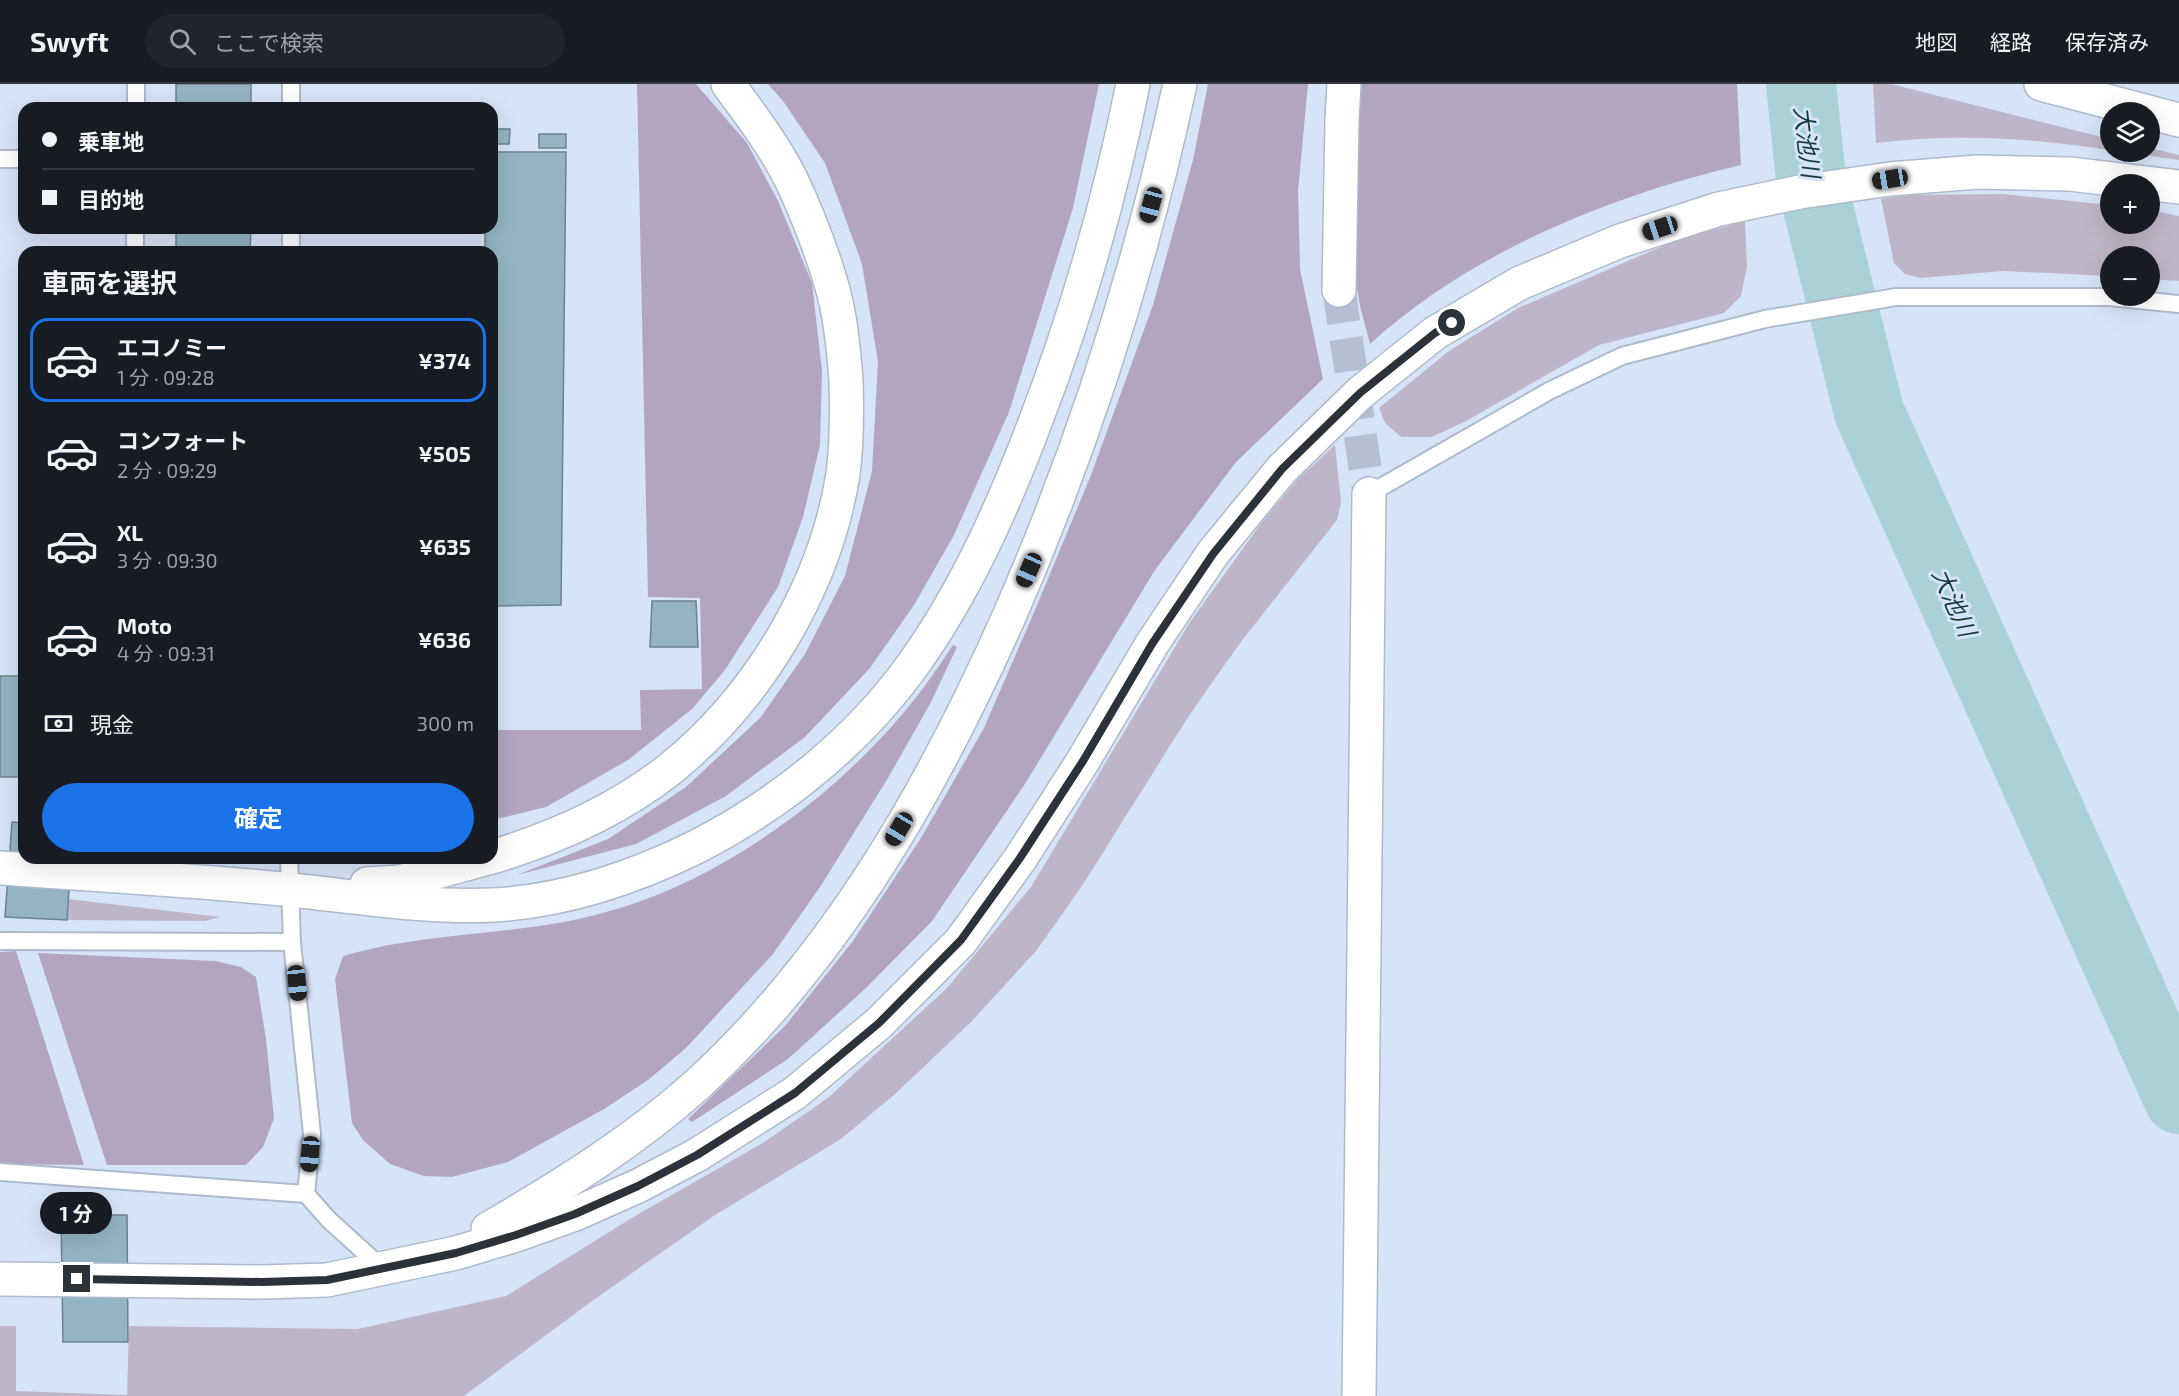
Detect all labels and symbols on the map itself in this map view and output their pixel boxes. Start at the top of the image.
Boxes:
water label: 大池川 [1789,105,1827,182]
car [1871,167,1909,191]
car [1138,185,1164,225]
car [1640,214,1680,242]
route start [1438,309,1465,336]
car [1013,550,1045,590]
water label: 大池川 [1927,563,1984,644]
car [882,809,916,849]
car [286,964,308,1002]
car [299,1135,321,1173]
callout: 1 分 [41,1192,113,1234]
route end [63,1265,90,1292]

